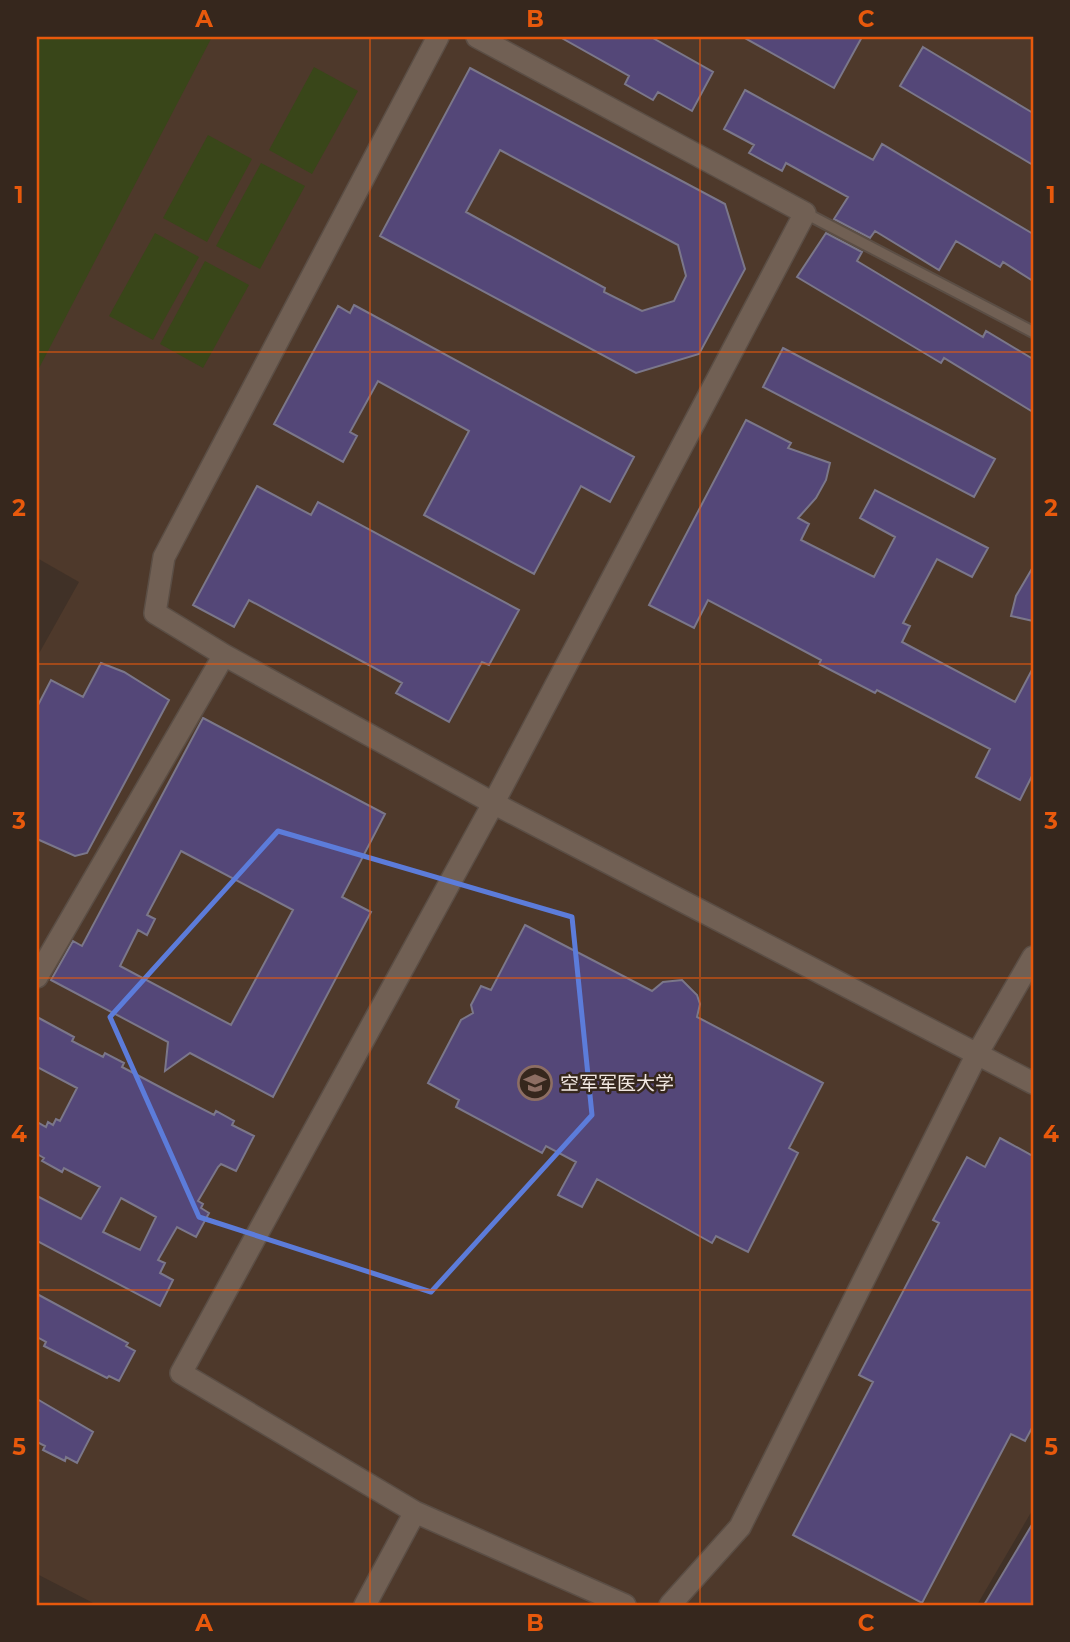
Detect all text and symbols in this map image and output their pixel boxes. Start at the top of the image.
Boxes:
text: A [194,5,213,33]
text: B [526,5,544,33]
text: C [858,5,875,33]
text: 1 [14,181,24,209]
text: 1 [1046,181,1056,209]
text: 2 [12,494,26,522]
text: 2 [1044,494,1058,522]
text: 3 [11,807,26,835]
text: 3 [1043,807,1058,835]
school or university icon: 空军军医大学 [516,1064,554,1102]
place label: 空军军医大学 [560,1072,674,1095]
text: 4 [11,1120,27,1148]
text: 4 [1043,1120,1059,1148]
text: 5 [12,1433,26,1461]
text: 5 [1044,1433,1058,1461]
text: A [194,1609,213,1637]
text: B [526,1609,544,1637]
text: C [858,1609,875,1637]

